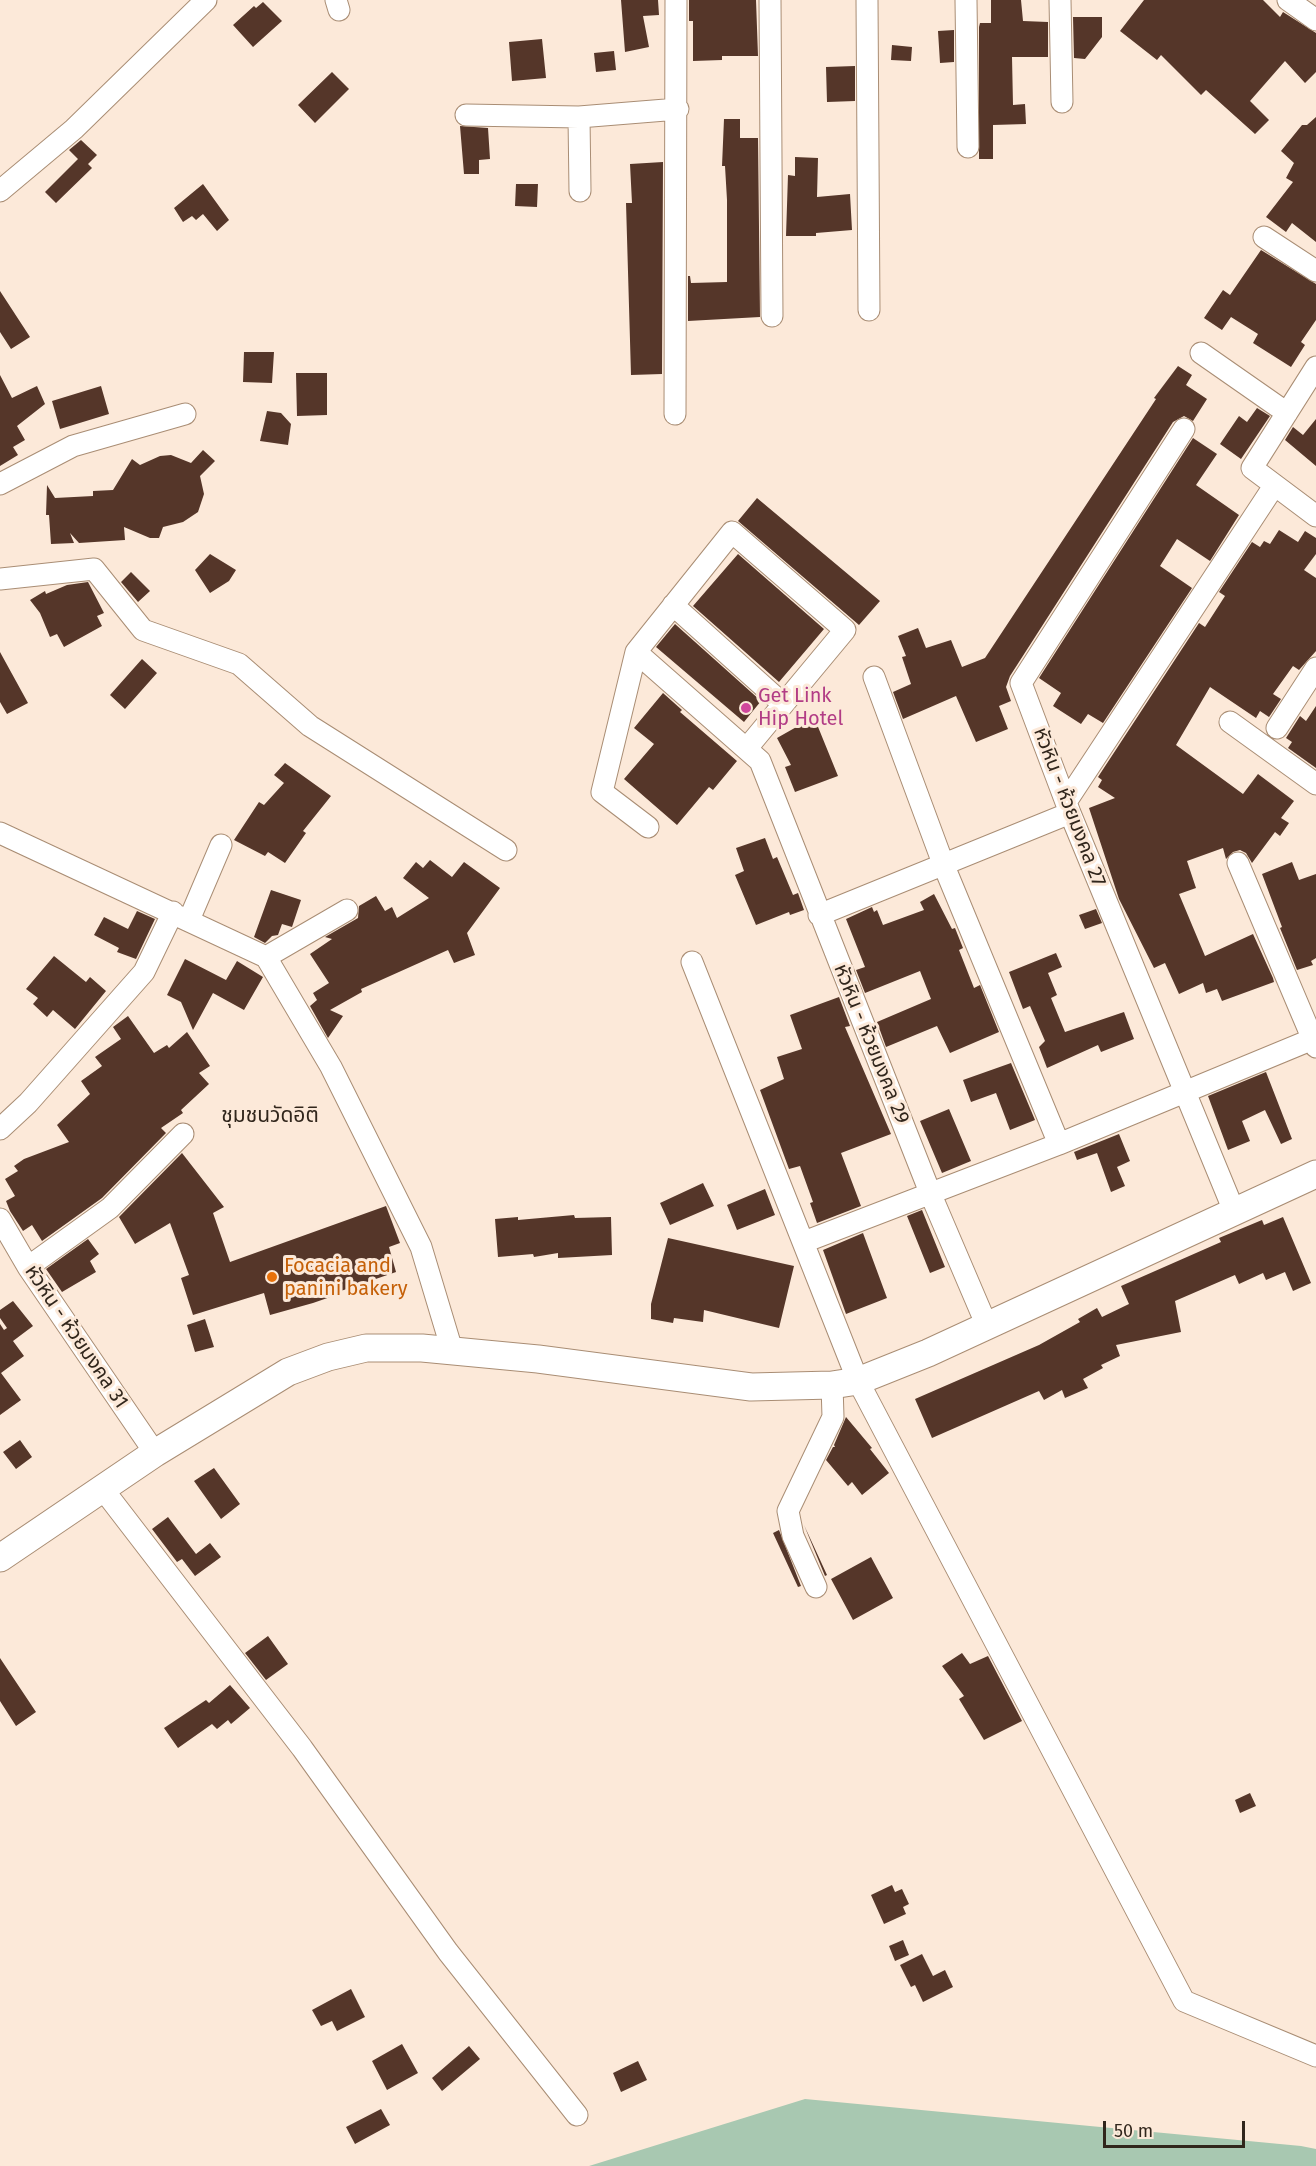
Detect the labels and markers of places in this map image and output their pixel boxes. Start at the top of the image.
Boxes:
place label: Get Link Hip Hotel [758,684,843,731]
marker: Get Link Hip Hotel [739,701,753,715]
place label: Focacia and panini bakery [284,1254,408,1301]
marker: Focacia and panini bakery [265,1270,279,1284]

